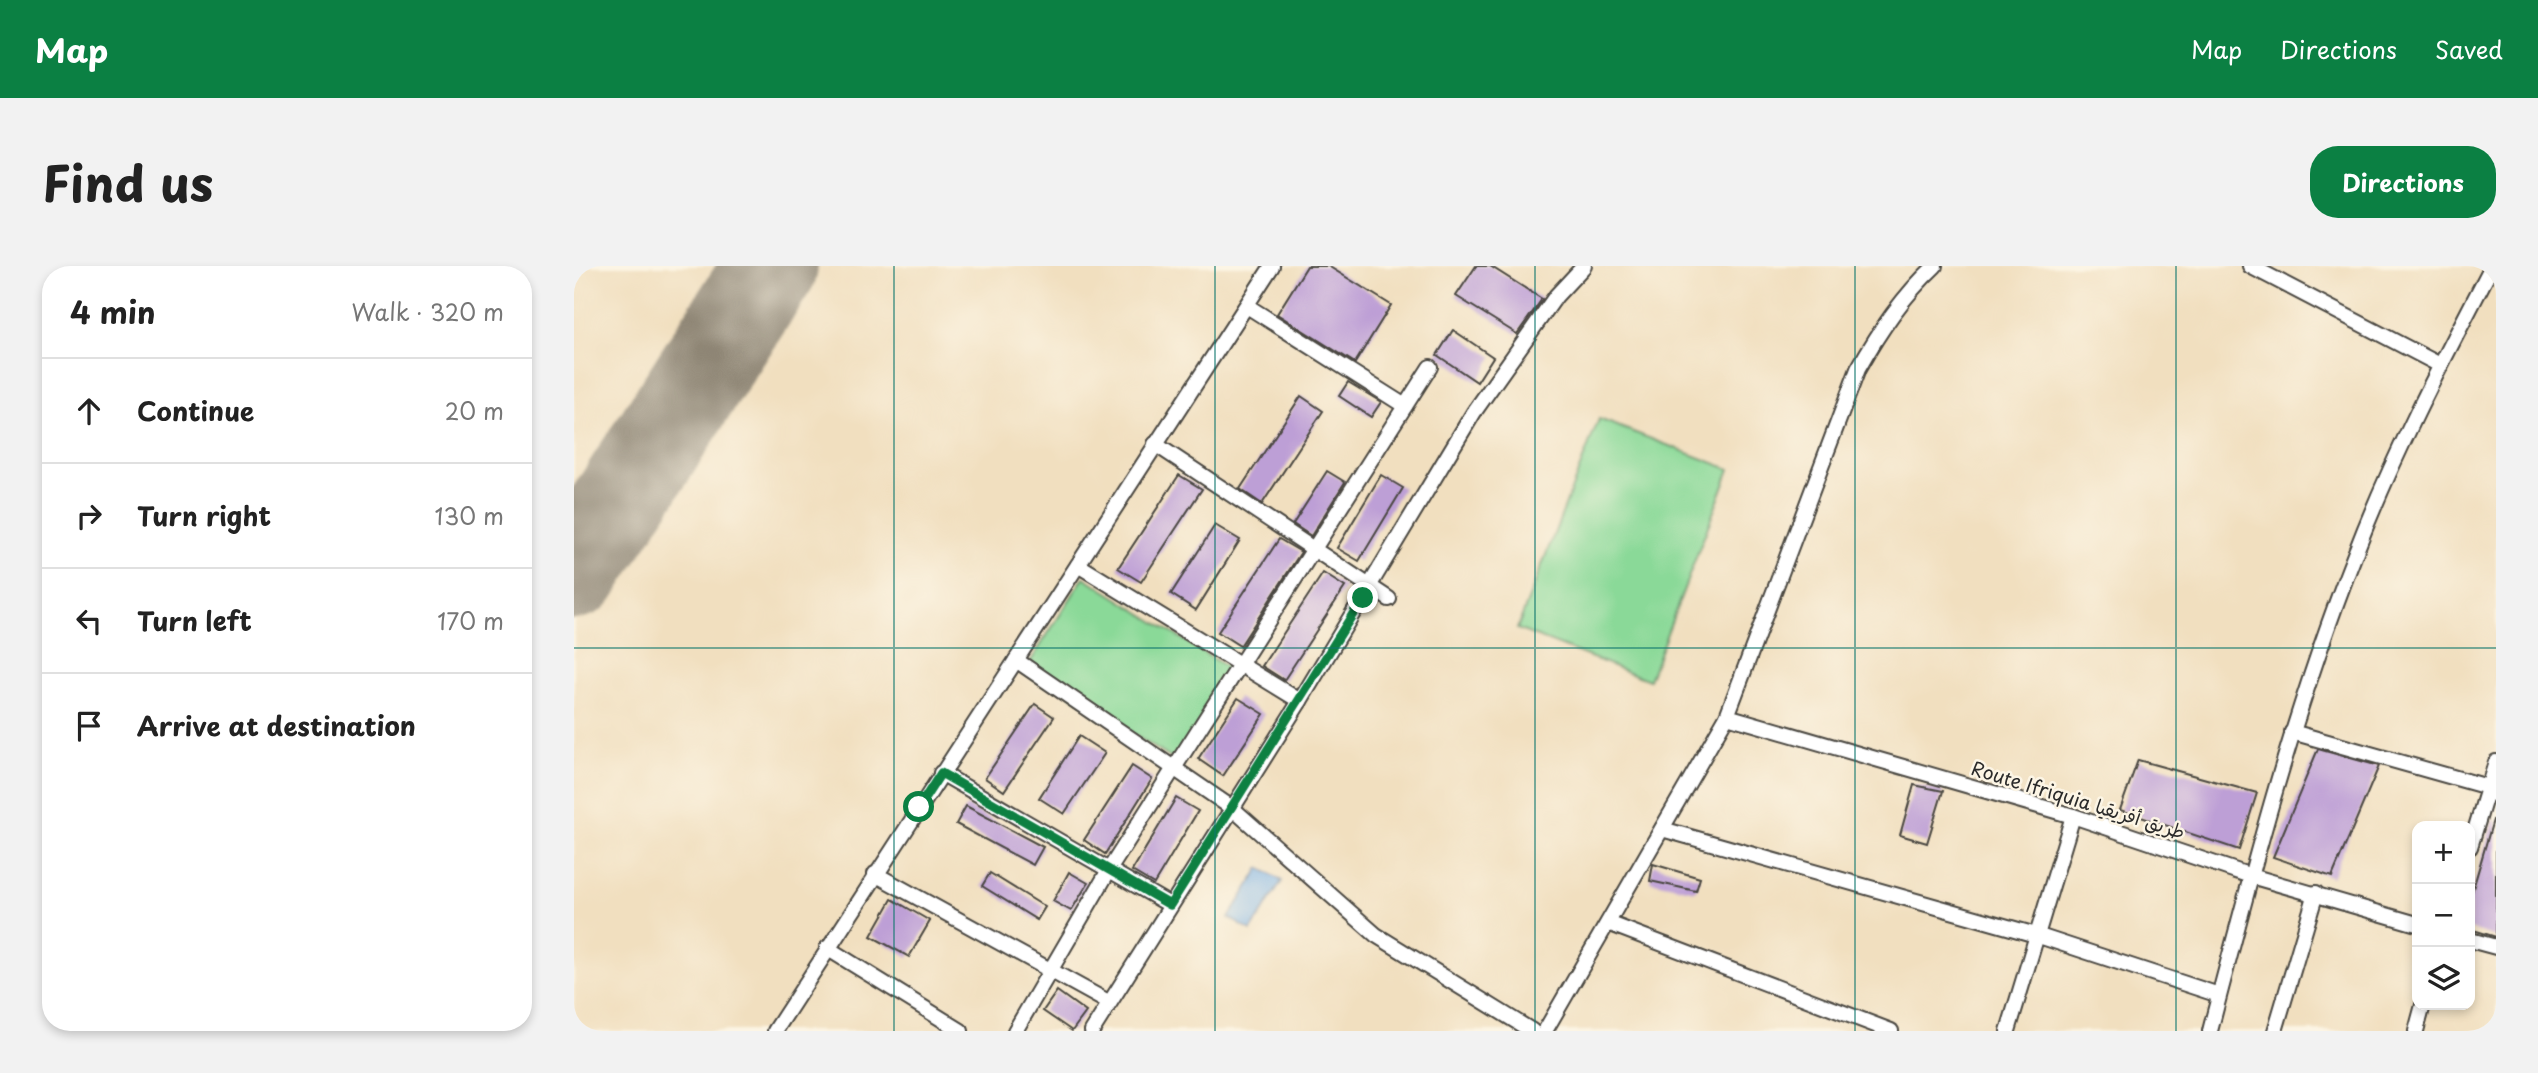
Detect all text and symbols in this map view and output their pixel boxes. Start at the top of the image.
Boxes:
text: Map [35,24,108,74]
text: Map [2191,31,2242,67]
text: Directions [2280,31,2397,67]
text: Saved [2435,31,2503,67]
text: Find us [42,145,213,219]
button: Directions [2310,146,2496,218]
text: 4 min [70,289,156,334]
text: Walk · 320 m [351,294,504,329]
text: Continue [137,391,254,430]
icon: ahead [70,392,108,430]
text: 20 m [445,393,504,428]
text: Turn right [137,496,271,535]
icon: right [70,497,108,535]
text: 130 m [434,498,504,533]
route end [1347,582,1378,613]
text: Turn left [137,601,252,640]
icon: left [70,602,108,640]
text: 170 m [437,603,504,638]
text: Arrive at destination [137,706,416,745]
icon: arrive [70,707,108,745]
street label: Route Ifriquia طريق أفريقيا [1968,753,2189,845]
route start [903,791,934,822]
map controls [2412,821,2475,1010]
button: + [2412,821,2475,884]
button: − [2412,884,2475,947]
button: layers [2412,947,2475,1010]

